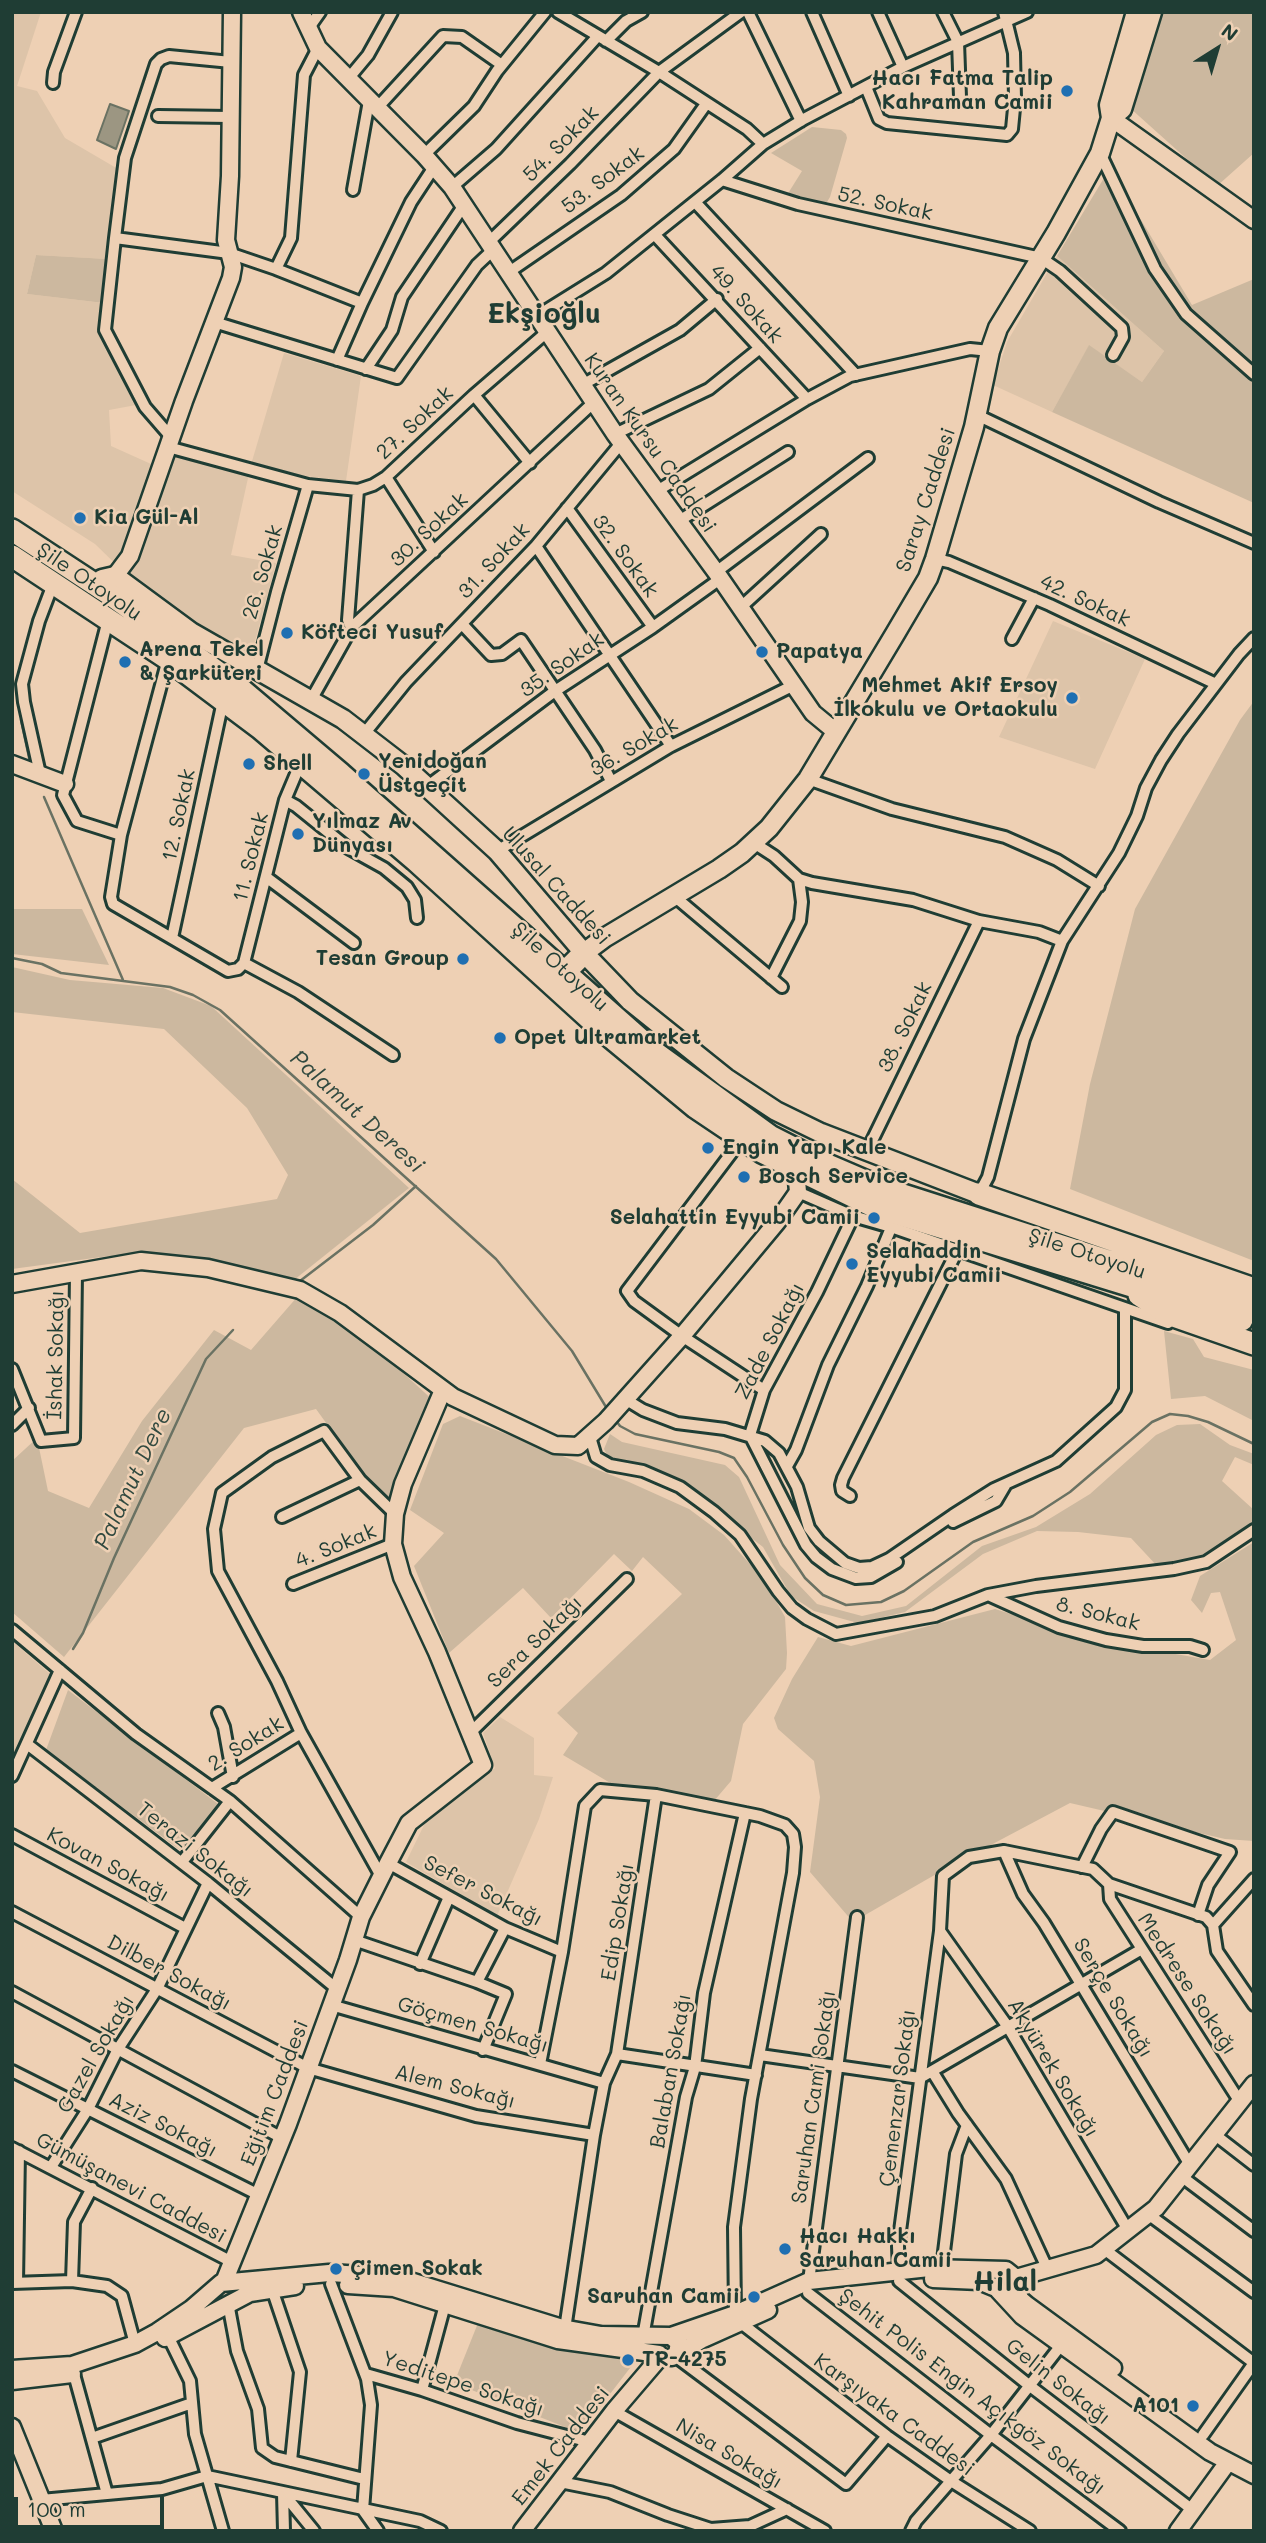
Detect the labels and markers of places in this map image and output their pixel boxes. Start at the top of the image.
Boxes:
place label: Hacı Fatma Talip Kahraman Camii [872,66,1053,116]
marker: Hacı Fatma Talip Kahraman Camii [1059,83,1075,99]
place label: Kia Gül-Al [94,505,198,531]
marker: Kia Gül-Al [72,510,88,526]
place label: Köfteci Yusuf [301,620,443,646]
marker: Köfteci Yusuf [279,625,295,641]
place label: Arena Tekel & Şarküteri [139,637,264,687]
place label: Papatya [776,639,863,665]
marker: Papatya [754,644,770,660]
marker: Arena Tekel & Şarküteri [117,654,133,670]
place label: Mehmet Akif Ersoy İlkokulu ve Ortaokulu [833,673,1058,723]
marker: Mehmet Akif Ersoy İlkokulu ve Ortaokulu [1064,690,1080,706]
place label: Yenidoğan Üstgeçit [378,749,487,799]
place label: Shell [263,751,312,777]
marker: Shell [241,756,257,772]
marker: Yenidoğan Üstgeçit [356,766,372,782]
place label: Yılmaz Av Dünyası [312,809,412,859]
marker: Yılmaz Av Dünyası [290,826,306,842]
place label: Tesan Group [316,946,449,972]
marker: Tesan Group [455,951,471,967]
place label: Opet Ultramarket [514,1025,701,1051]
marker: Opet Ultramarket [492,1030,508,1046]
place label: Engin Yapı Kale [722,1135,886,1161]
marker: Engin Yapı Kale [700,1140,716,1156]
place label: Bosch Service [758,1164,908,1190]
marker: Bosch Service [736,1169,752,1185]
place label: Selahattin Eyyubi Camii [610,1205,860,1231]
marker: Selahattin Eyyubi Camii [866,1210,882,1226]
place label: Selahaddin Eyyubi Camii [866,1239,1002,1289]
marker: Selahaddin Eyyubi Camii [844,1256,860,1272]
place label: Hacı Hakkı Saruhan Camii [799,2224,952,2274]
marker: Hacı Hakkı Saruhan Camii [777,2241,793,2257]
place label: Çimen Sokak [350,2256,483,2282]
marker: Çimen Sokak [328,2261,344,2277]
place label: Saruhan Camii [587,2284,740,2310]
marker: Saruhan Camii [746,2289,762,2305]
place label: TR-4275 [642,2347,727,2373]
marker: TR-4275 [620,2352,636,2368]
place label: A101 [1132,2393,1179,2419]
marker: A101 [1185,2398,1201,2414]

